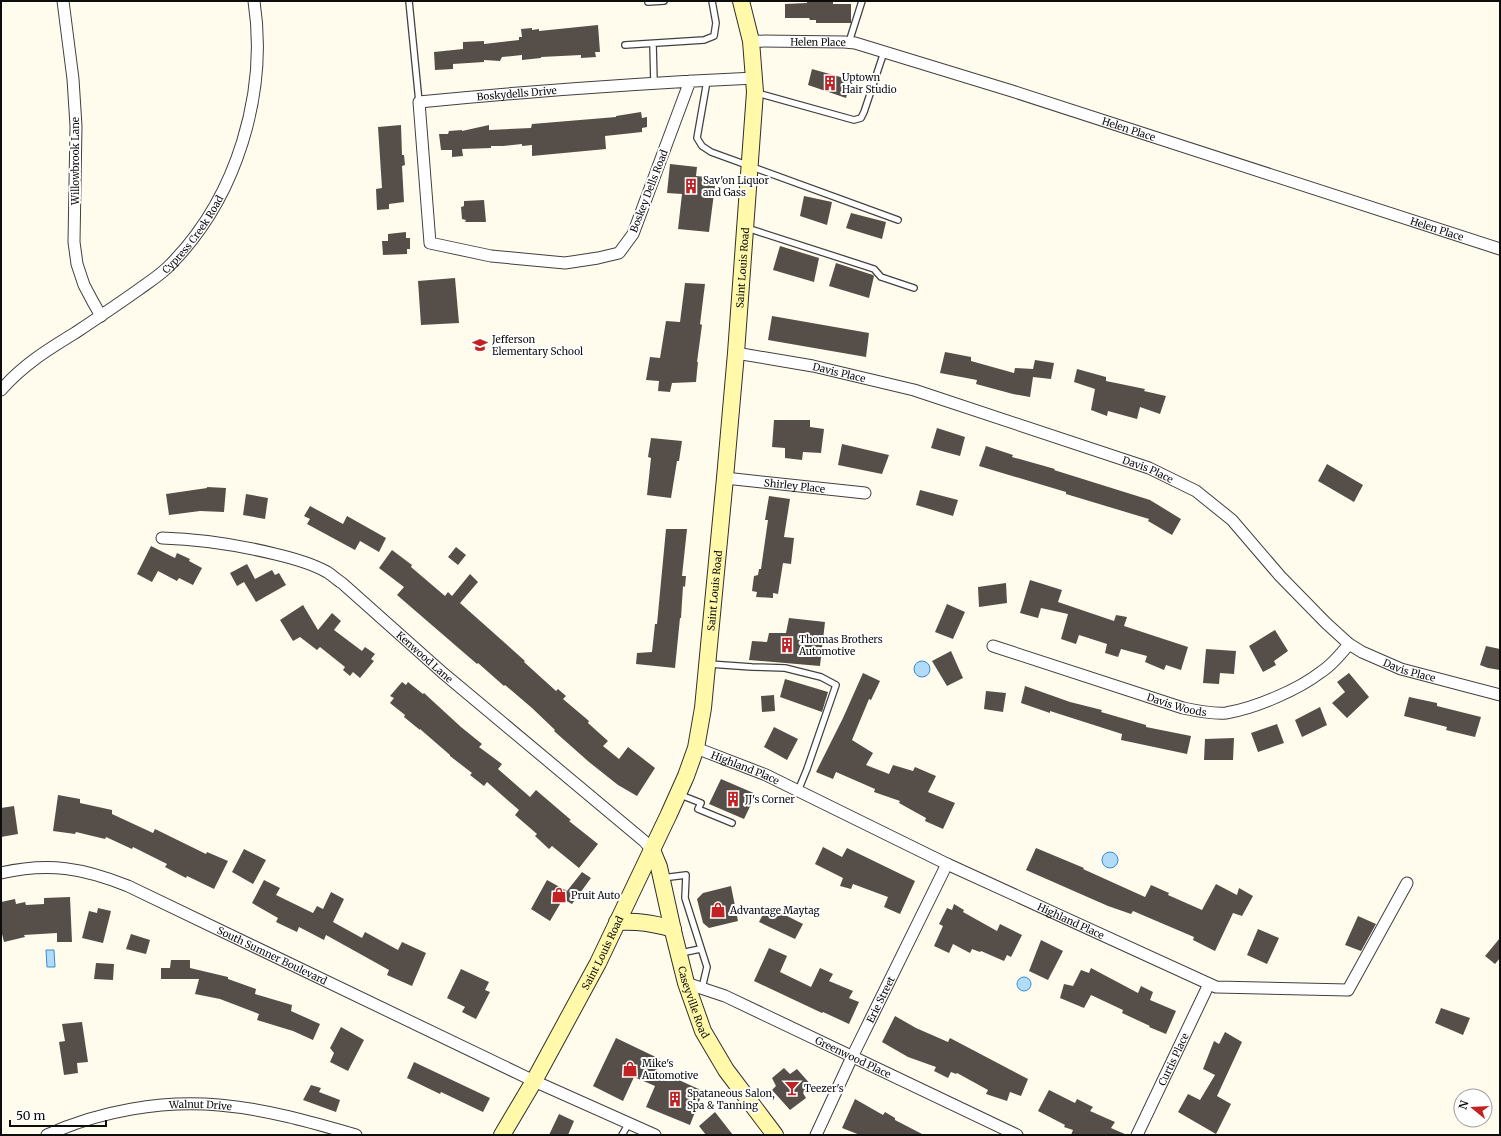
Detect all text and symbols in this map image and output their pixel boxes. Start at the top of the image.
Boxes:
street label: Helen Place [790,35,846,49]
place label: Uptown Hair Studio [842,71,897,96]
building icon: Uptown Hair Studio [821,74,839,92]
street label: Boskydells Drive [476,84,557,103]
street label: Helen Place [1100,114,1157,144]
street label: Willowbrook Lane [69,117,82,206]
street label: Boskey Dells Road [627,148,671,234]
place label: Sav'on Liquor and Gass [703,174,769,199]
building icon: Sav'on Liquor and Gass [682,177,700,195]
street label: Cypress Creek Road [159,193,226,276]
street label: Helen Place [1409,214,1465,243]
street label: Saint Louis Road [733,227,752,309]
place label: Jefferson Elementary School [491,333,583,358]
school or university icon: Jefferson Elementary School [471,336,489,354]
street label: Davis Place [811,360,867,385]
street label: Davis Place [1121,453,1176,485]
street label: Shirley Place [763,476,826,495]
street label: Saint Louis Road [704,550,725,631]
street label: Kenwood Lane [394,628,456,685]
place label: Thomas Brothers Automotive [798,633,883,658]
building icon: Thomas Brothers Automotive [778,636,796,654]
street label: Davis Place [1381,656,1437,684]
street label: Davis Woods [1145,690,1208,719]
street label: Highland Place [709,748,781,787]
building icon: JJ's Corner [724,790,742,808]
place label: JJ's Corner [744,793,795,806]
shop icon: Pruit Auto [550,886,568,904]
place label: Pruit Auto [571,889,620,902]
street label: Highland Place [1035,900,1106,942]
shop icon: Advantage Maytag [709,901,727,919]
place label: Advantage Maytag [729,904,820,917]
street label: Saint Louis Road [578,914,626,992]
street label: South Sumner Boulevard [215,923,329,987]
street label: Caseyville Road [676,965,712,1041]
street label: Erie Street [863,974,897,1025]
street label: Curtis Place [1155,1031,1191,1088]
street label: Greenwood Place [813,1033,893,1081]
place label: Mike's Automotive [641,1057,698,1082]
shop icon: Mike's Automotive [621,1060,639,1078]
bar icon: Teezer's [783,1079,801,1097]
place label: Teezer's [804,1082,844,1095]
place label: Spataneous Salon, Spa & Tanning [687,1087,775,1112]
north arrow [1453,1088,1493,1128]
building icon: Spataneous Salon, Spa & Tanning [666,1090,684,1108]
street label: Walnut Drive [168,1097,233,1113]
text: N [1455,1098,1472,1111]
scale bar [10,1102,106,1128]
text: 50 m [16,1108,45,1123]

